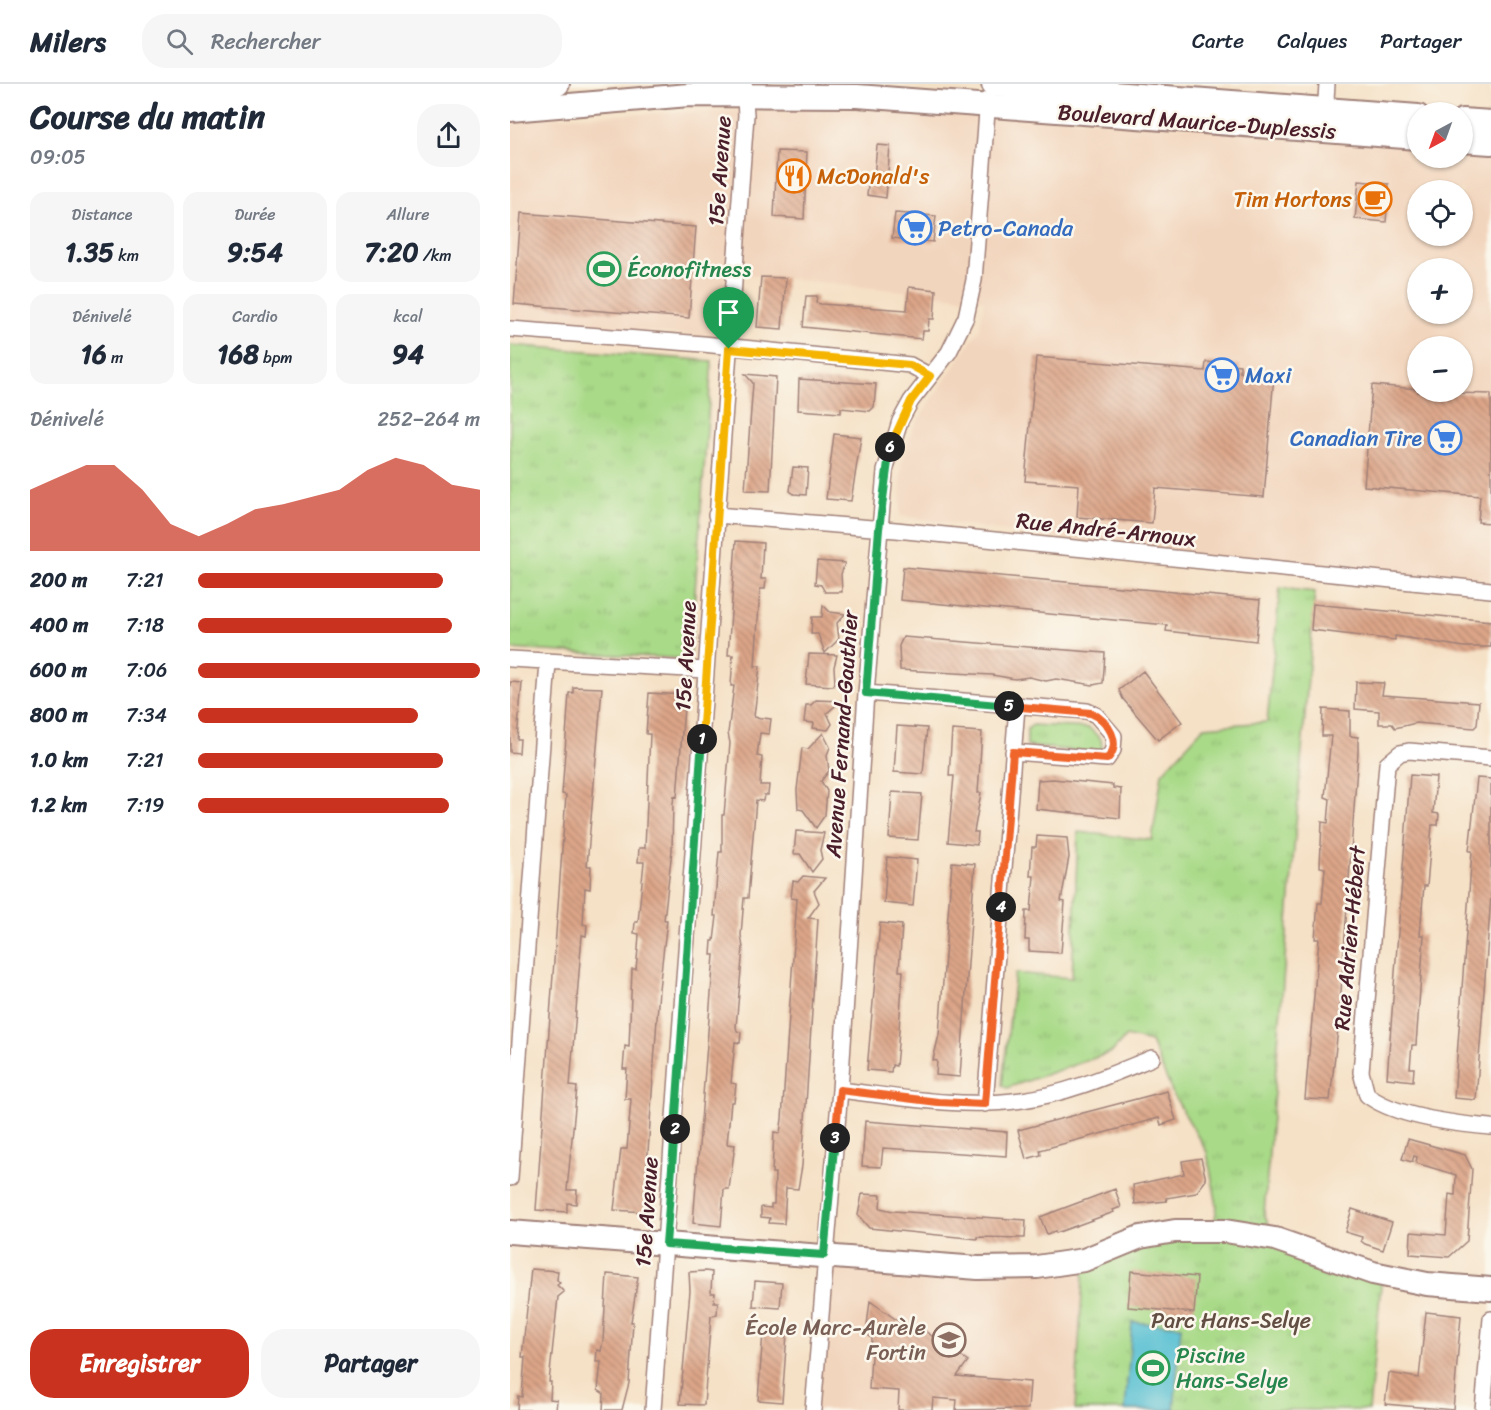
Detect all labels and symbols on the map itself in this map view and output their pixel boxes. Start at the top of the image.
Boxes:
street label: Boulevard Maurice-Duplessis [1056,92,1338,151]
north arrow [1407,102,1473,168]
street label: 15e Avenue [696,114,743,228]
place label: McDonald's [817,157,930,196]
restaurant icon: McDonald's [776,158,812,194]
place label: Tim Hortons [1234,180,1353,219]
cafe icon: Tim Hortons [1357,181,1393,217]
place label: Petro-Canada [938,209,1074,248]
supermarket icon: Petro-Canada [897,210,933,246]
place label: Éconofitness [627,250,751,289]
sports icon: Éconofitness [586,251,622,287]
pin [703,287,754,349]
place label: Maxi [1245,356,1292,395]
supermarket icon: Maxi [1204,357,1240,393]
place label: Canadian Tire [1290,419,1422,458]
supermarket icon: Canadian Tire [1427,420,1463,456]
pin: 6 [875,432,905,462]
street label: Rue André-Arnoux [1014,501,1198,558]
street label: 15e Avenue [663,600,708,712]
street label: Avenue Fernand-Gauthier [813,608,870,860]
pin: 5 [994,691,1024,721]
pin: 1 [687,724,717,754]
street label: Rue Adrien-Hébert [1322,843,1377,1032]
pin: 4 [986,892,1016,922]
pin: 2 [660,1114,690,1144]
pin: 3 [820,1123,850,1153]
street label: 15e Avenue [623,1155,670,1269]
park label: Parc Hans-Selye [1151,1301,1311,1340]
place label: École Marc-Aurèle Fortin [745,1308,926,1372]
school or university icon: École Marc-Aurèle Fortin [931,1322,967,1358]
place label: Piscine Hans-Selye [1176,1336,1289,1400]
sports icon: Piscine Hans-Selye [1135,1350,1171,1386]

